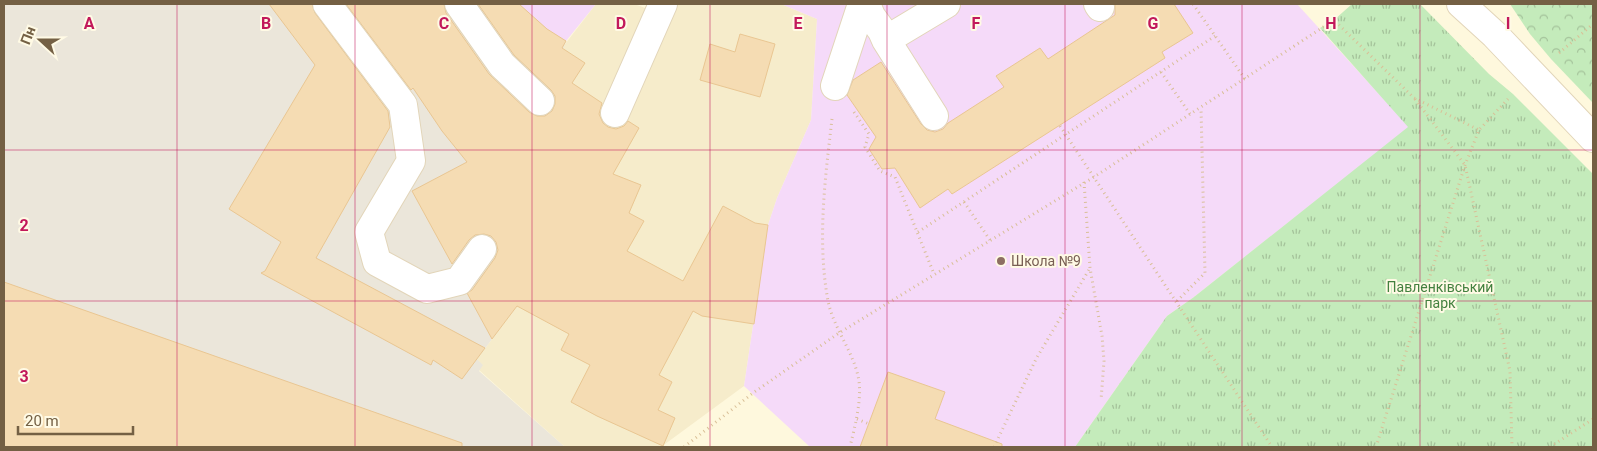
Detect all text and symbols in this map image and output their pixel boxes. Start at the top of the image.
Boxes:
text: A [84,14,95,33]
text: B [261,14,271,33]
text: C [439,14,449,33]
text: D [616,14,626,33]
text: E [794,14,803,33]
text: F [972,14,981,33]
text: G [1148,14,1159,33]
text: H [1325,14,1337,33]
text: I [1506,14,1510,33]
north arrow [15,15,65,65]
text: Пн [17,24,39,47]
text: 2 [19,216,29,235]
place label: Школа №9 [1011,253,1081,269]
marker: Школа №9 [995,255,1007,267]
park label: Павленківський парк [1387,279,1493,311]
text: 3 [19,367,29,386]
scale bar [18,404,132,436]
text: 20 m [25,412,59,430]

